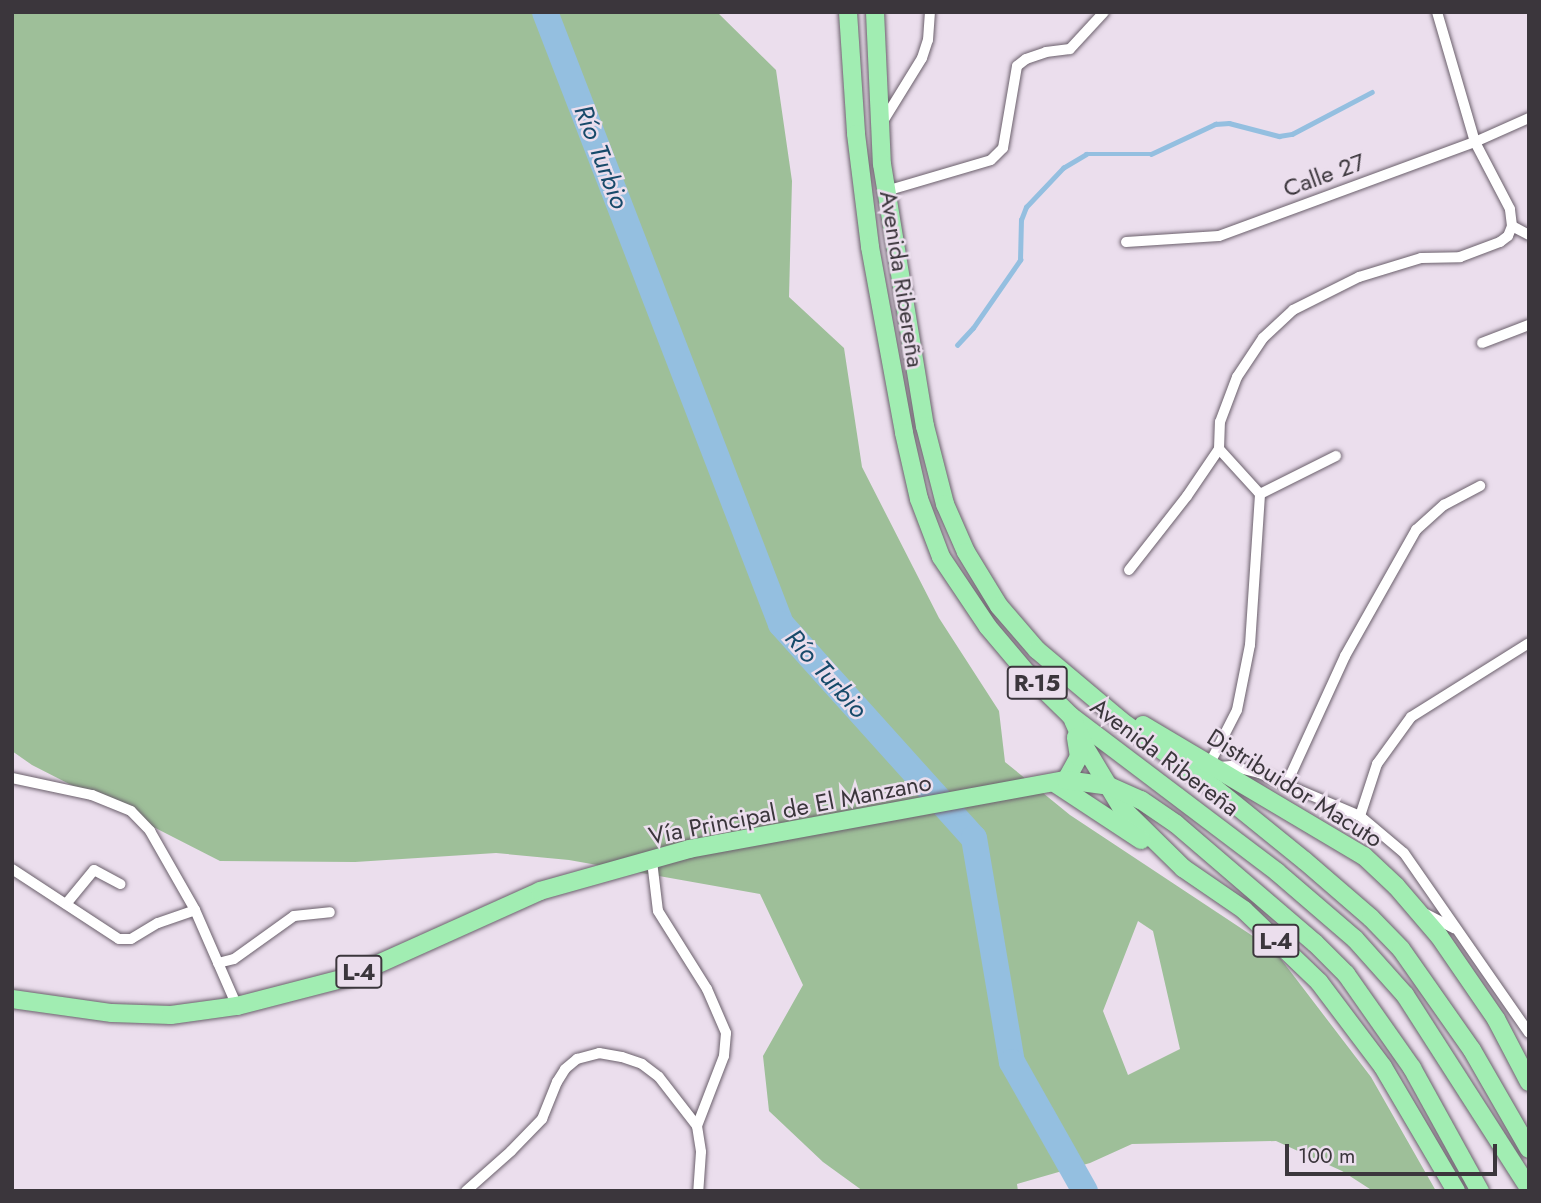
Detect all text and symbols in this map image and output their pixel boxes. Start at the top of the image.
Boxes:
water label: Río Turbio [567,101,635,213]
street label: Calle 27 [1279,147,1369,203]
street label: Avenida Ribereña [874,189,930,369]
water label: Río Turbio [778,623,874,725]
road number: R-15 [1006,664,1068,702]
street label: Avenida Ribereña [1085,692,1245,822]
street label: Distribuidor Macuto [1202,722,1388,854]
street label: Vía Principal de El Manzano [646,767,934,851]
road number: L-4 [1252,922,1300,960]
road number: L-4 [334,953,384,992]
scale bar [1289,1130,1501,1174]
text: 100 m [1298,1141,1355,1171]

